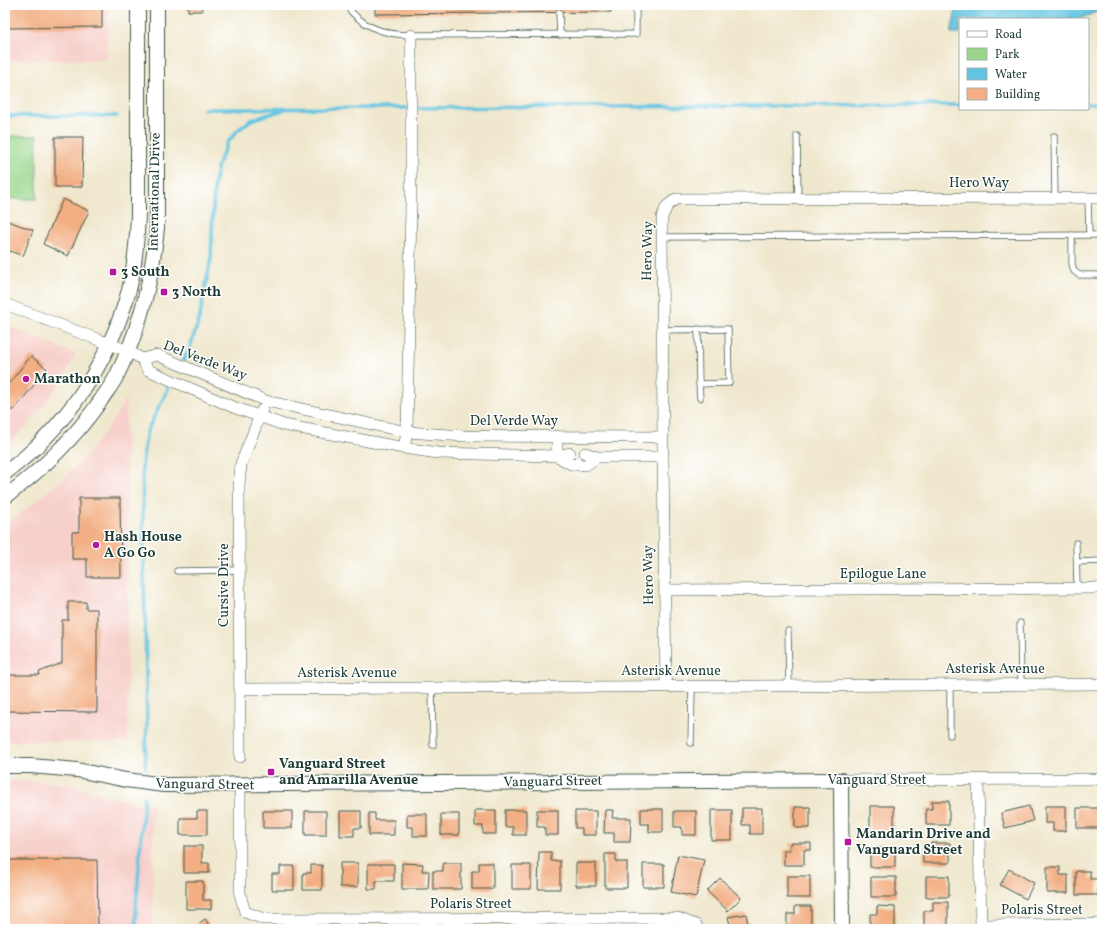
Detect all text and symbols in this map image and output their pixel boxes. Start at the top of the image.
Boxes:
legend [959,18,1089,110]
text: Road [995,27,1022,43]
text: Park [995,47,1020,63]
text: Water [995,67,1027,83]
text: Building [995,87,1040,103]
street label: International Drive [144,132,166,252]
street label: Hero Way [949,174,1009,193]
street label: Hero Way [638,220,658,281]
place label: 3 South [121,263,170,282]
marker: 3 South [108,267,118,277]
place label: 3 North [172,283,221,302]
marker: 3 North [159,287,169,297]
street label: Del Verde Way [160,336,250,386]
place label: Marathon [34,370,101,389]
marker: Marathon [21,374,31,384]
street label: Del Verde Way [470,412,559,431]
place label: Hash House A Go Go [104,528,182,563]
marker: Hash House A Go Go [91,540,101,550]
street label: Cursive Drive [215,543,234,627]
street label: Hero Way [639,544,659,605]
street label: Epilogue Lane [840,565,927,584]
street label: Asterisk Avenue [945,660,1045,679]
street label: Asterisk Avenue [621,662,721,681]
street label: Asterisk Avenue [297,664,397,683]
place label: Vanguard Street and Amarilla Avenue [279,755,418,790]
marker: Vanguard Street and Amarilla Avenue [266,767,276,777]
street label: Vanguard Street [828,771,927,790]
street label: Vanguard Street [503,772,603,792]
street label: Vanguard Street [155,775,255,795]
place label: Mandarin Drive and Vanguard Street [856,825,991,860]
marker: Mandarin Drive and Vanguard Street [843,837,853,847]
street label: Polaris Street [430,895,512,914]
street label: Polaris Street [1001,901,1083,920]

